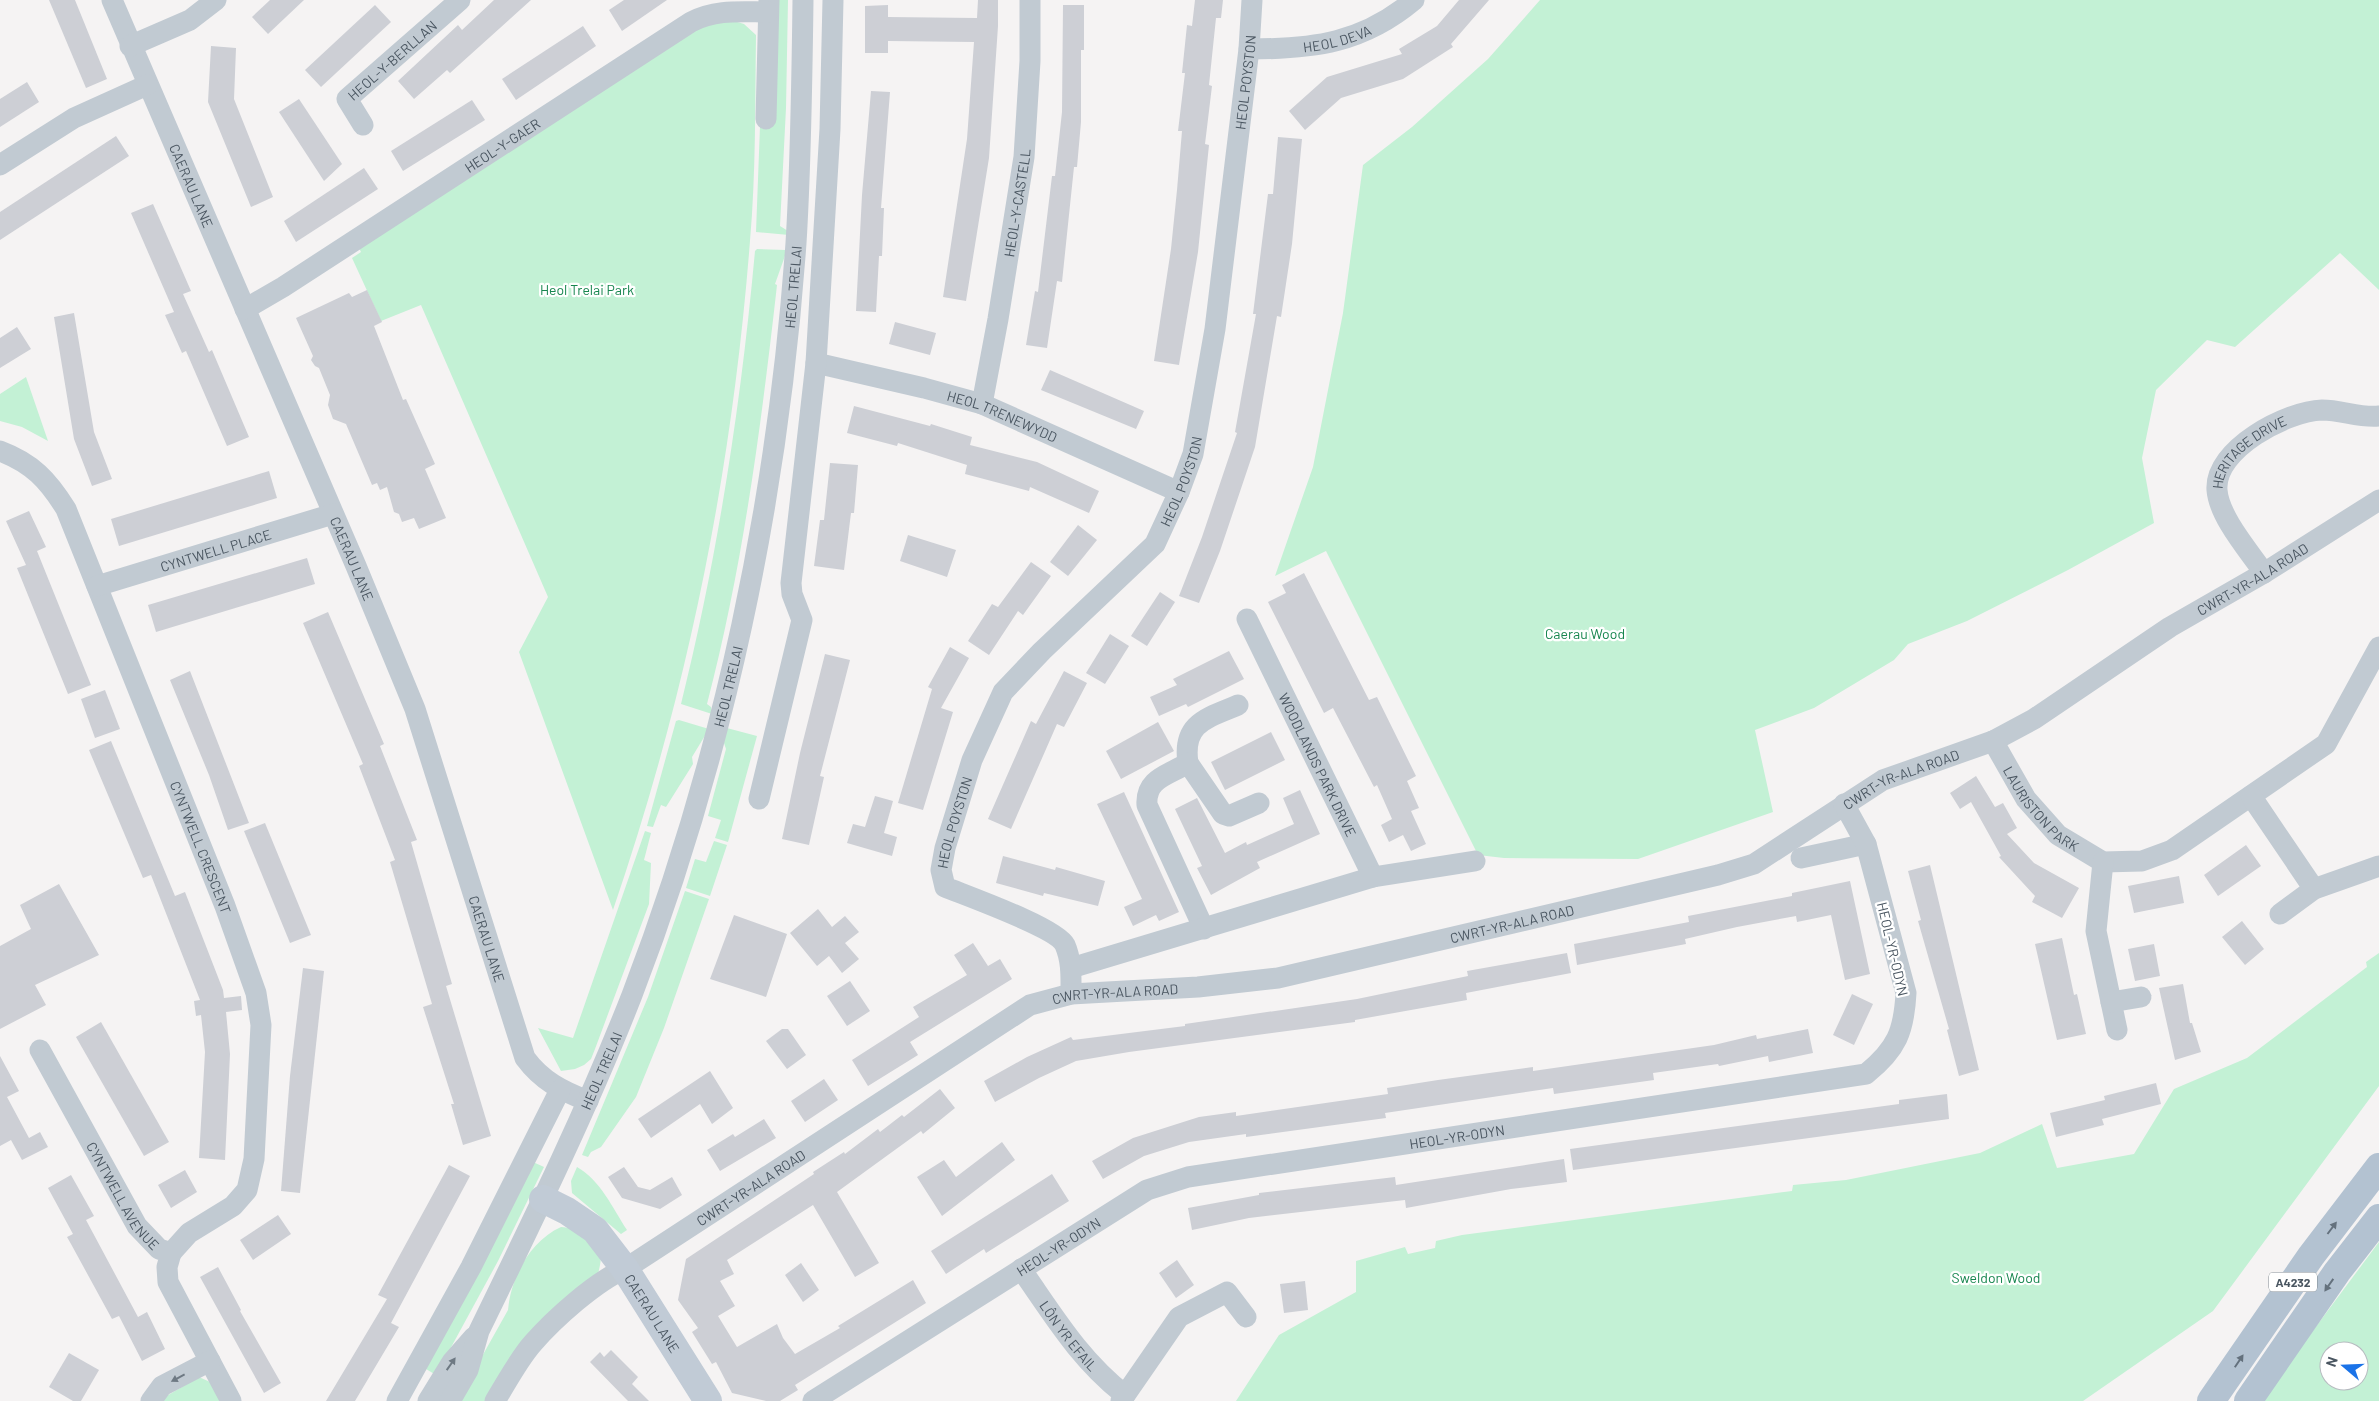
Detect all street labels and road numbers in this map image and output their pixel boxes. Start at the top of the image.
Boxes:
street label: HEOL-Y-BERLLAN [344,16,440,103]
street label: HEOL DEVA [1302,21,1374,55]
street label: HEOL POYSTON [1231,35,1258,131]
street label: HEOL-Y-GAER [461,114,543,175]
street label: CAERAU LANE [166,141,218,230]
street label: HEOL-Y-CASTELL [1000,148,1033,258]
street label: HEOL TRELAI [780,245,804,329]
street label: HEOL TRENEWYDD [945,386,1060,445]
street label: HERITAGE DRIVE [2208,411,2289,490]
street label: HEOL POYSTON [1156,435,1204,529]
street label: CAERAU LANE [327,514,378,603]
street label: CYNTWELL PLACE [158,525,273,575]
street label: CWRT-YR-ALA ROAD [2193,539,2311,618]
street label: HEOL TRELAI [710,644,745,729]
street label: WOODLANDS PARK DRIVE [1276,690,1360,839]
street label: CWRT-YR-ALA ROAD [1839,745,1961,813]
street label: LAURISTON PARK [2000,763,2083,854]
street label: HEOL POYSTON [933,774,975,870]
street label: CYNTWELL CRESCENT [167,778,235,916]
street label: CAERAU LANE [466,893,509,984]
street label: HEOL-YR-ODYN [1874,900,1912,998]
street label: CWRT-YR-ALA ROAD [1448,901,1575,946]
street label: CWRT-YR-ALA ROAD [1050,980,1178,1007]
street label: HEOL TRELAI [577,1029,625,1112]
street label: HEOL-YR-ODYN [1408,1121,1506,1152]
street label: CYNTWELL AVENUE [84,1139,163,1253]
street label: CWRT-YR-ALA ROAD [693,1146,808,1229]
street label: HEOL-YR-ODYN [1013,1213,1103,1279]
street label: CAERAU LANE [622,1271,684,1356]
road number: A4232 [2269,1272,2317,1291]
street label: LÔN YR EFAIL [1037,1297,1102,1374]

